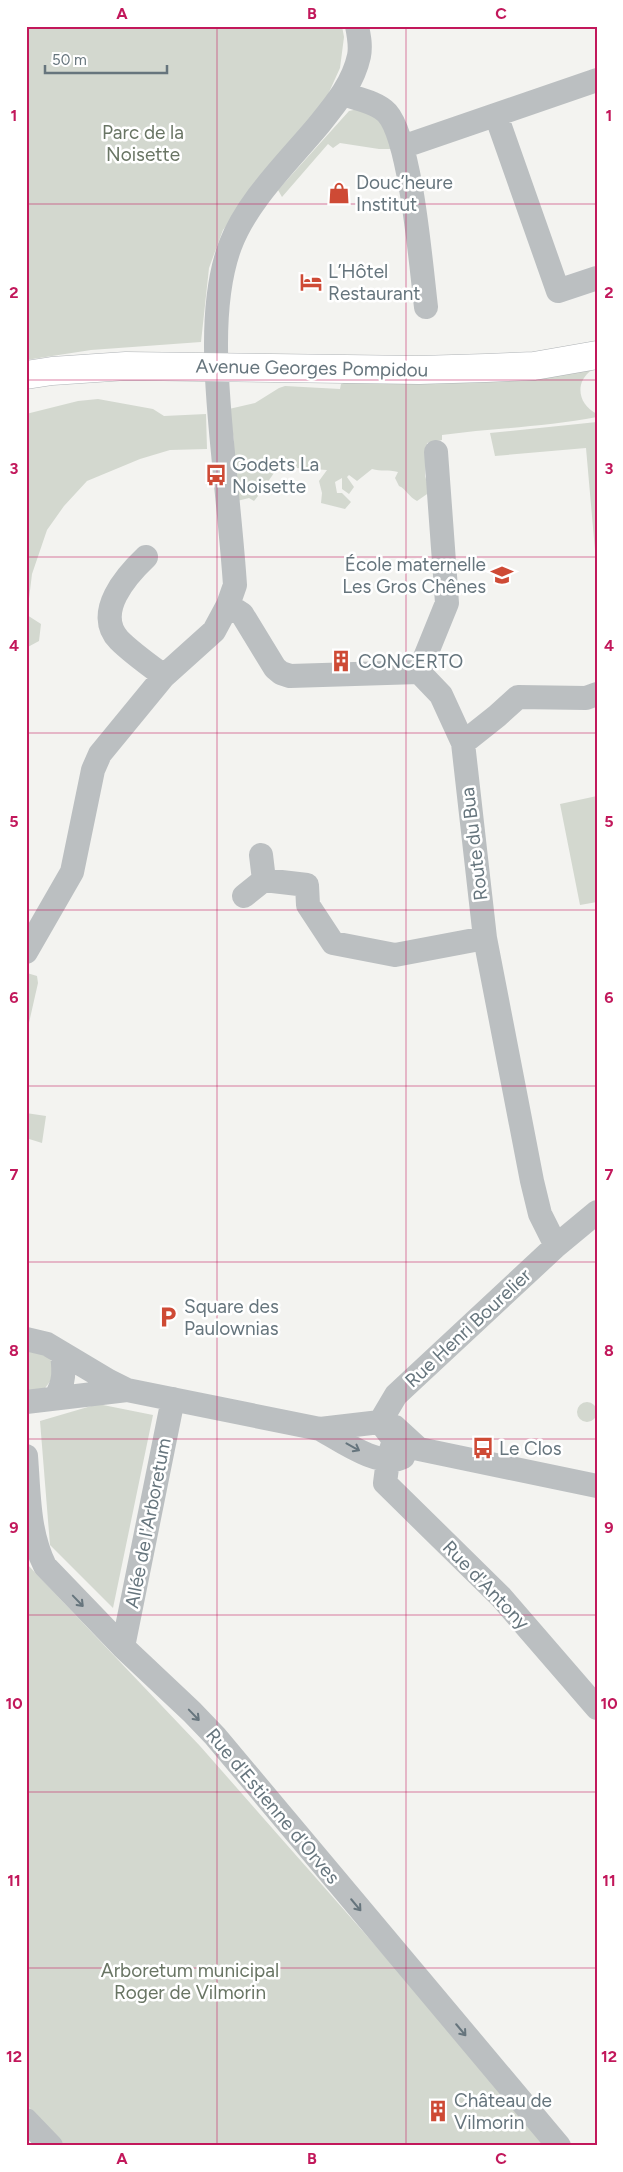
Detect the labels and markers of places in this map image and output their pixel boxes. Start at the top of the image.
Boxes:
place label: Douc’heure Institut [356,171,453,216]
shop icon: Douc’heure Institut [326,180,352,206]
place label: L’Hôtel Restaurant [328,260,420,305]
hotel icon: L’Hôtel Restaurant [298,269,324,295]
place label: Godets La Noisette [232,453,319,498]
bus stop icon: Godets La Noisette [203,462,229,488]
place label: École maternelle Les Gros Chênes [342,553,486,598]
school or university icon: École maternelle Les Gros Chênes [489,562,515,588]
building icon: CONCERTO [328,648,354,674]
place label: CONCERTO [358,650,463,673]
place label: Square des Paulownias [184,1295,279,1340]
parking icon: Square des Paulownias [155,1304,181,1330]
bus stop icon: Le Clos [470,1435,496,1461]
place label: Le Clos [499,1437,562,1460]
place label: Château de Vilmorin [454,2089,552,2134]
building icon: Château de Vilmorin [425,2098,451,2124]

